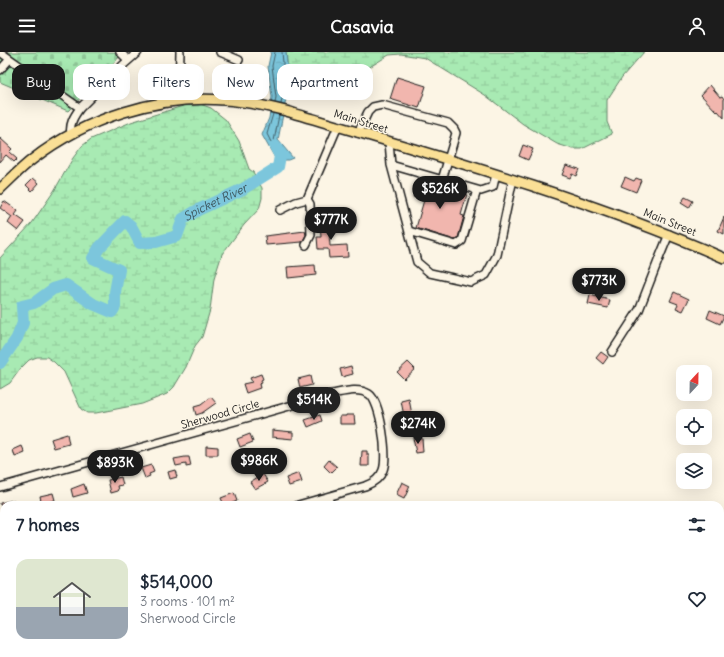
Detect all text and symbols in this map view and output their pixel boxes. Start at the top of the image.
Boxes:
icon: menu [16,15,38,37]
text: Casavia [330,15,394,38]
icon: person [686,15,708,37]
chip: Buy [12,64,65,100]
chip: Rent [73,64,130,100]
chip: Filters [138,64,204,100]
chip: New [212,64,269,100]
chip: Apartment [277,64,373,100]
street label: Main Street [332,106,390,136]
pin: $526K [412,176,468,210]
water label: Spicket River [180,179,252,224]
text: $526K [421,180,459,197]
street label: Main Street [641,205,699,239]
pin: $777K [303,207,359,241]
text: $777K [314,211,348,228]
pin: $773K [571,268,627,302]
text: $773K [581,272,617,289]
north arrow [676,365,712,401]
map controls [676,365,712,489]
pin: $514K [286,387,342,421]
text: $514K [296,391,332,408]
street label: Sherwood Circle [179,396,261,432]
button: locate [676,409,712,445]
pin: $274K [390,411,446,445]
text: $274K [400,415,436,432]
pin: $986K [231,448,287,482]
pin: $893K [87,450,143,484]
text: $986K [240,452,278,469]
button: layers [676,453,712,489]
text: $893K [96,454,134,471]
text: 7 homes [16,514,80,536]
icon: filters [686,514,708,536]
text: $514,000 [140,571,213,593]
icon: home [48,575,96,623]
icon: heart [686,588,708,610]
text: 3 rooms · 101 m² [140,593,235,610]
text: Sherwood Circle [140,610,236,627]

